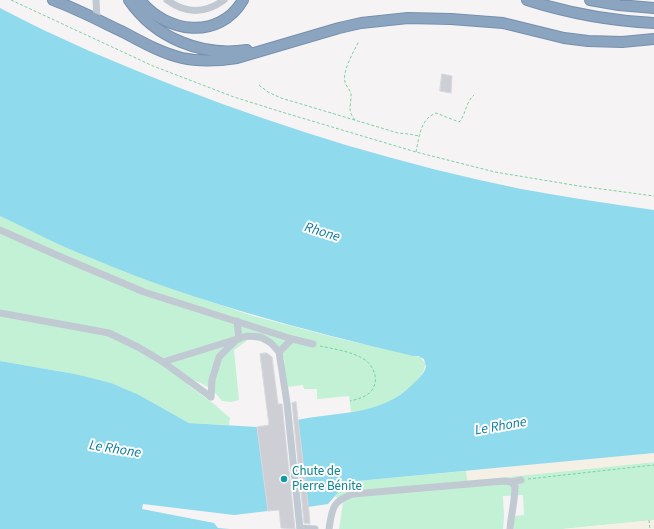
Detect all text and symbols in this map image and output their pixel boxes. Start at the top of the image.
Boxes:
water label: Rhone [302,220,342,246]
water label: Le Rhone [474,414,528,440]
water label: Le Rhone [88,438,142,462]
place label: Chute de Pierre Bénite [292,464,362,495]
marker: Chute de Pierre Bénite [279,474,289,484]

